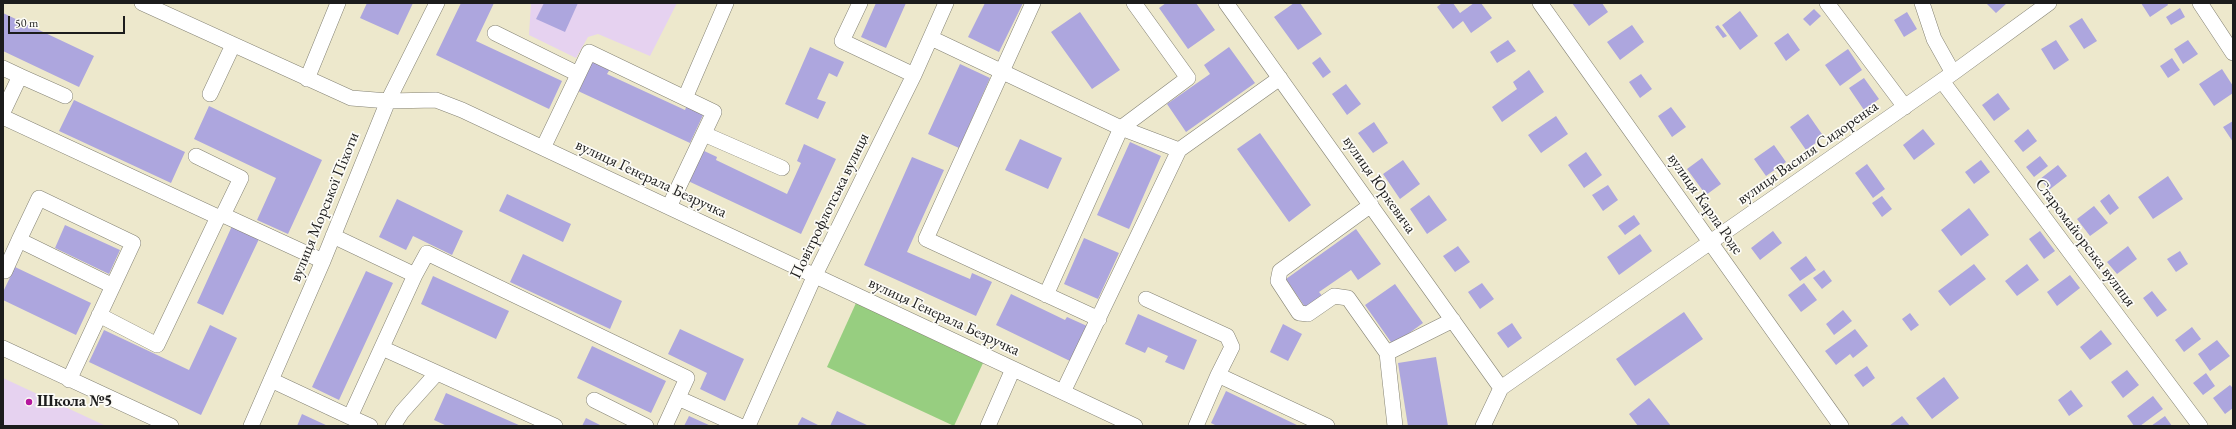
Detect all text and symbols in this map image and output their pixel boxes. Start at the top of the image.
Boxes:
scale bar [10,8,127,34]
text: 50 m [15,15,38,31]
street label: вулиця Василя Сидоренка [1734,97,1882,209]
street label: вулиця Морської Піхоти [286,129,364,285]
street label: Повітрофлотська вулиця [786,130,874,282]
street label: вулиця Юркевича [1338,132,1420,238]
street label: вулиця Генерала Безручка [572,135,730,223]
street label: вулиця Карла Роде [1663,150,1747,258]
street label: Старомайорська вулиця [2031,175,2139,311]
street label: вулиця Генерала Безручка [865,273,1023,361]
place label: Школа №5 [37,392,113,412]
marker: Школа №5 [24,397,34,407]

